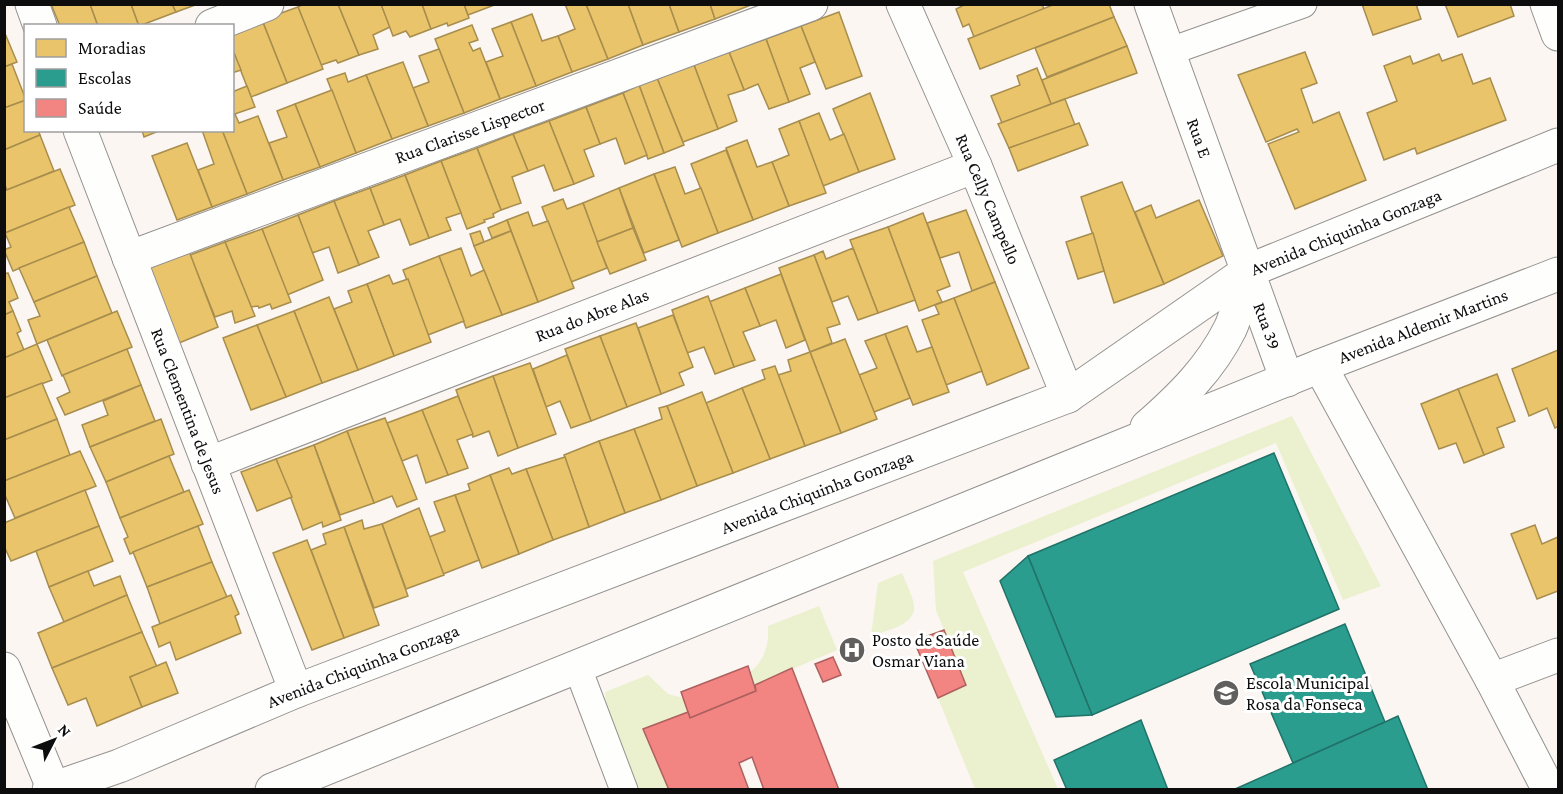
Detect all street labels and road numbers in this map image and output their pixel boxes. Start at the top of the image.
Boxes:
street label: Rua Clarisse Lispector [392,94,548,167]
street label: Rua E [1183,115,1215,161]
street label: Rua Celly Campello [952,131,1025,267]
street label: Avenida Chiquinha Gonzaga [1248,185,1444,279]
street label: Rua do Abre Alas [532,284,652,346]
street label: Avenida Aldemir Martins [1335,284,1511,368]
street label: Rua 39 [1249,300,1285,352]
street label: Rua Clementina de Jesus [147,325,229,497]
street label: Avenida Chiquinha Gonzaga [718,446,916,538]
street label: Avenida Chiquinha Gonzaga [264,620,462,712]

